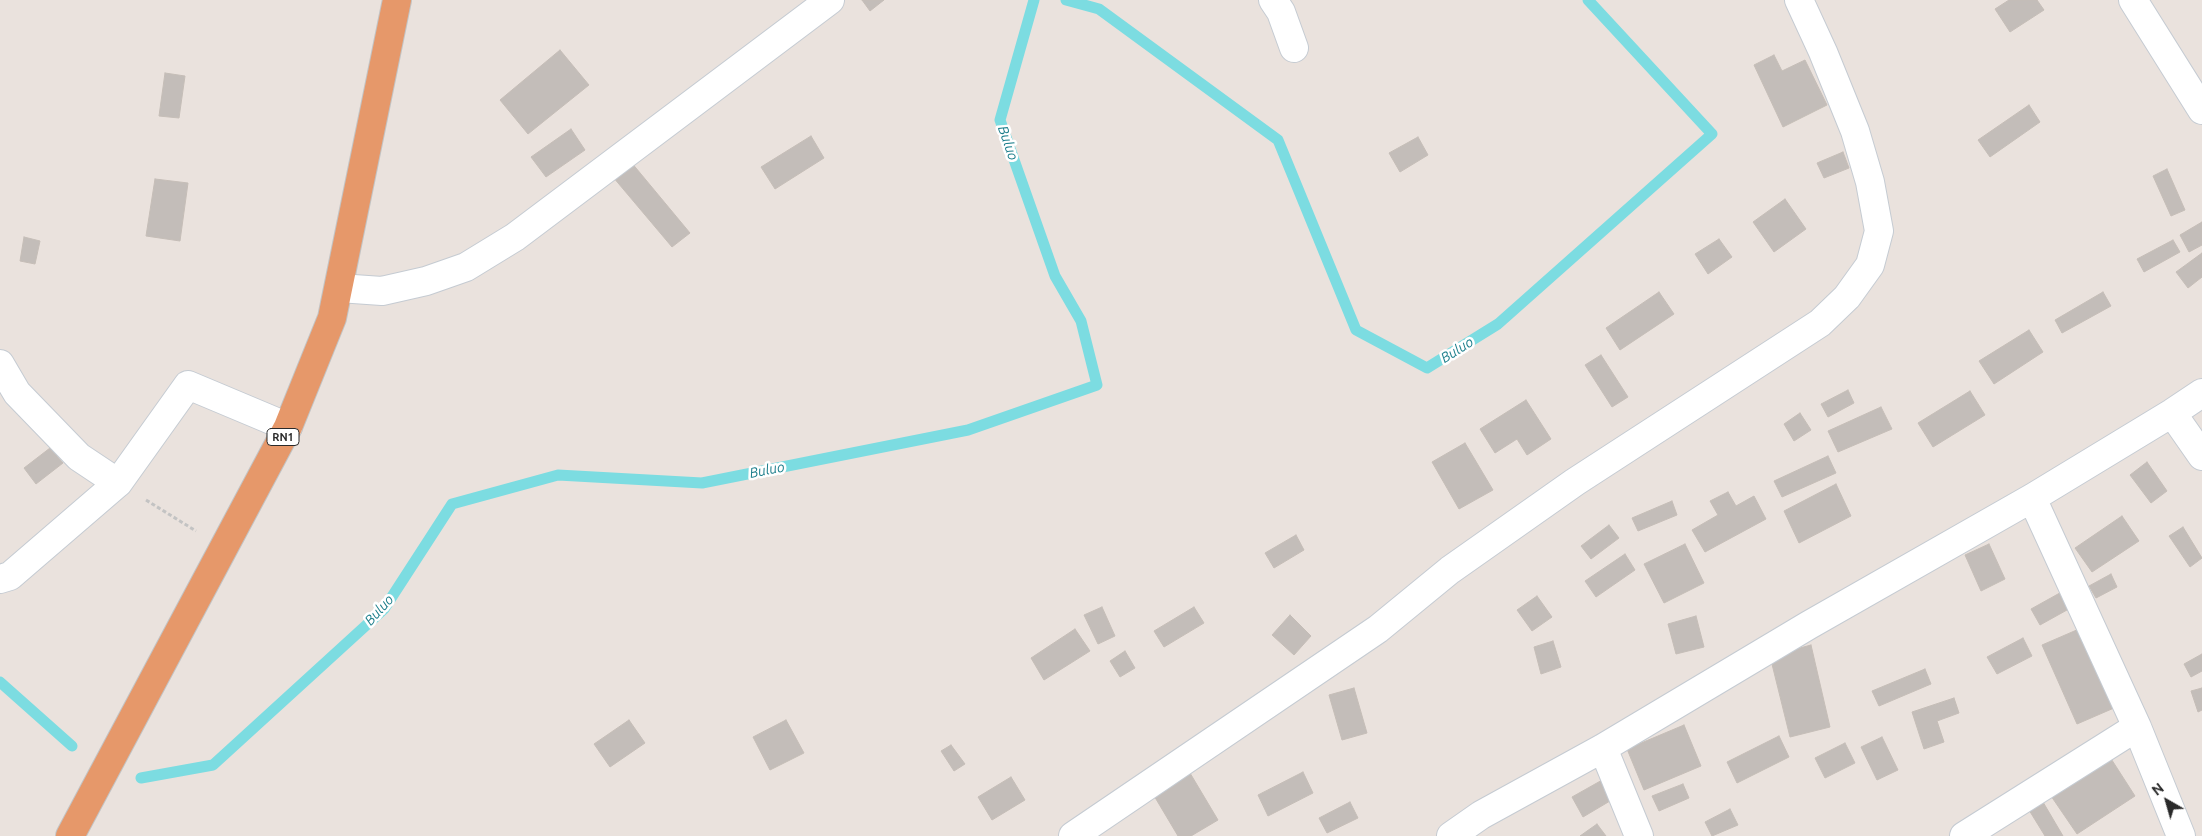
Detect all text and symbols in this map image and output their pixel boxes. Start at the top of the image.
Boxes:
water label: Buluo [994,124,1022,162]
water label: Buluo [1438,334,1476,366]
road number: RN1 [267,428,299,446]
water label: Buluo [748,458,786,482]
water label: Buluo [361,591,397,629]
north arrow [2142,776,2192,826]
text: N [2149,780,2167,799]

